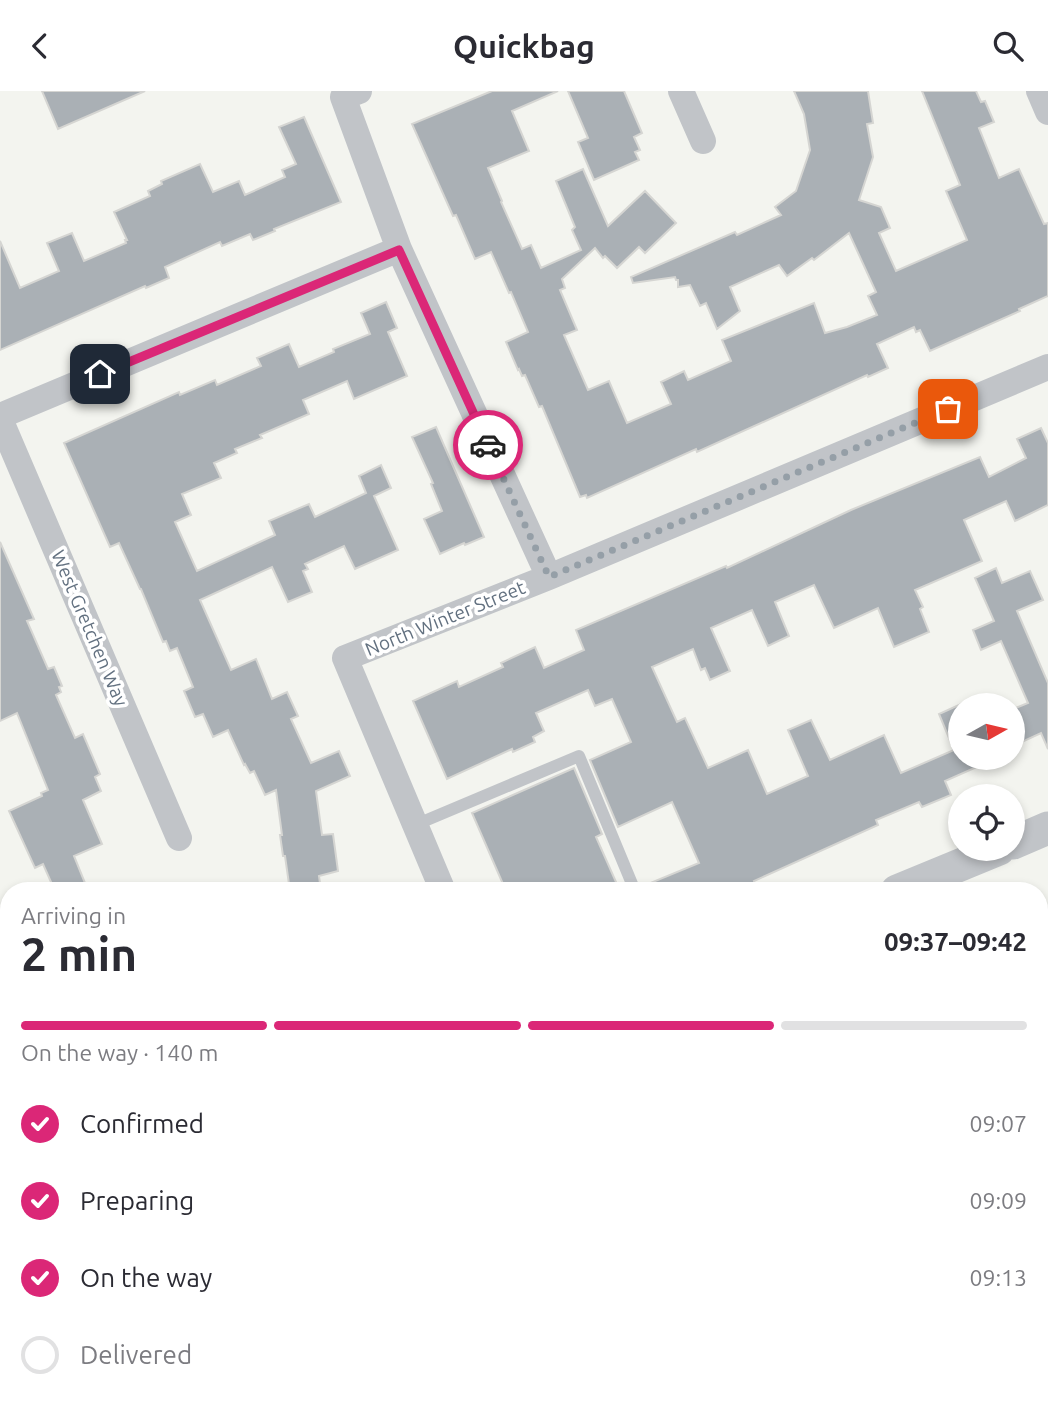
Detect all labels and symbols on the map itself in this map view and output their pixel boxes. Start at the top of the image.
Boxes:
pin [70,344,130,404]
pin [918,379,978,439]
courier [453,410,523,480]
street label: West Gretchen Way [47,547,133,709]
street label: North Winter Street [362,576,529,660]
north arrow [948,693,1026,770]

